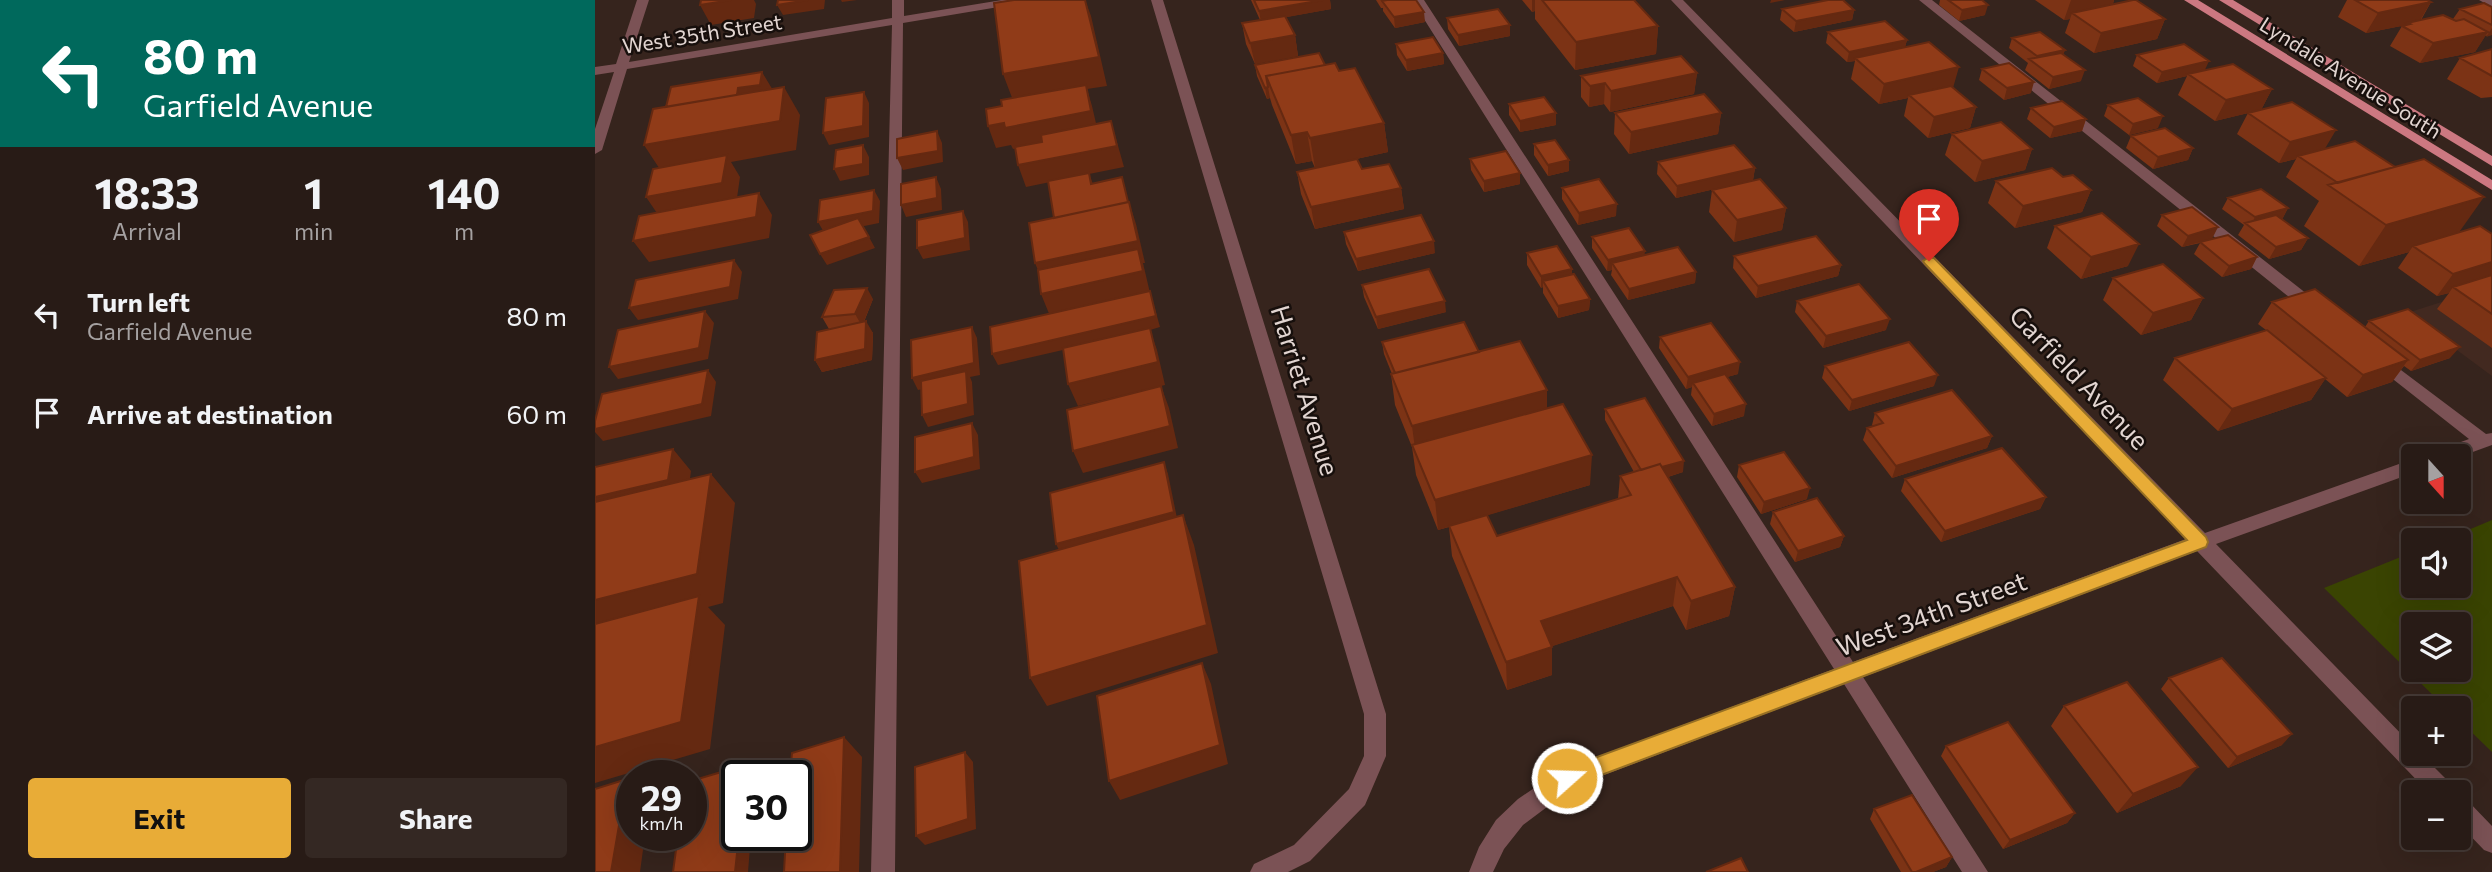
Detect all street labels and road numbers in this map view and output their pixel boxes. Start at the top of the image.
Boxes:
street label: West 35th Street [620,8,784,58]
street label: Lyndale Avenue South [2256,11,2446,143]
street label: Garfield Avenue [2004,299,2156,455]
street label: Harriet Avenue [1265,301,1347,479]
street label: West 34th Street [1832,564,2030,662]

